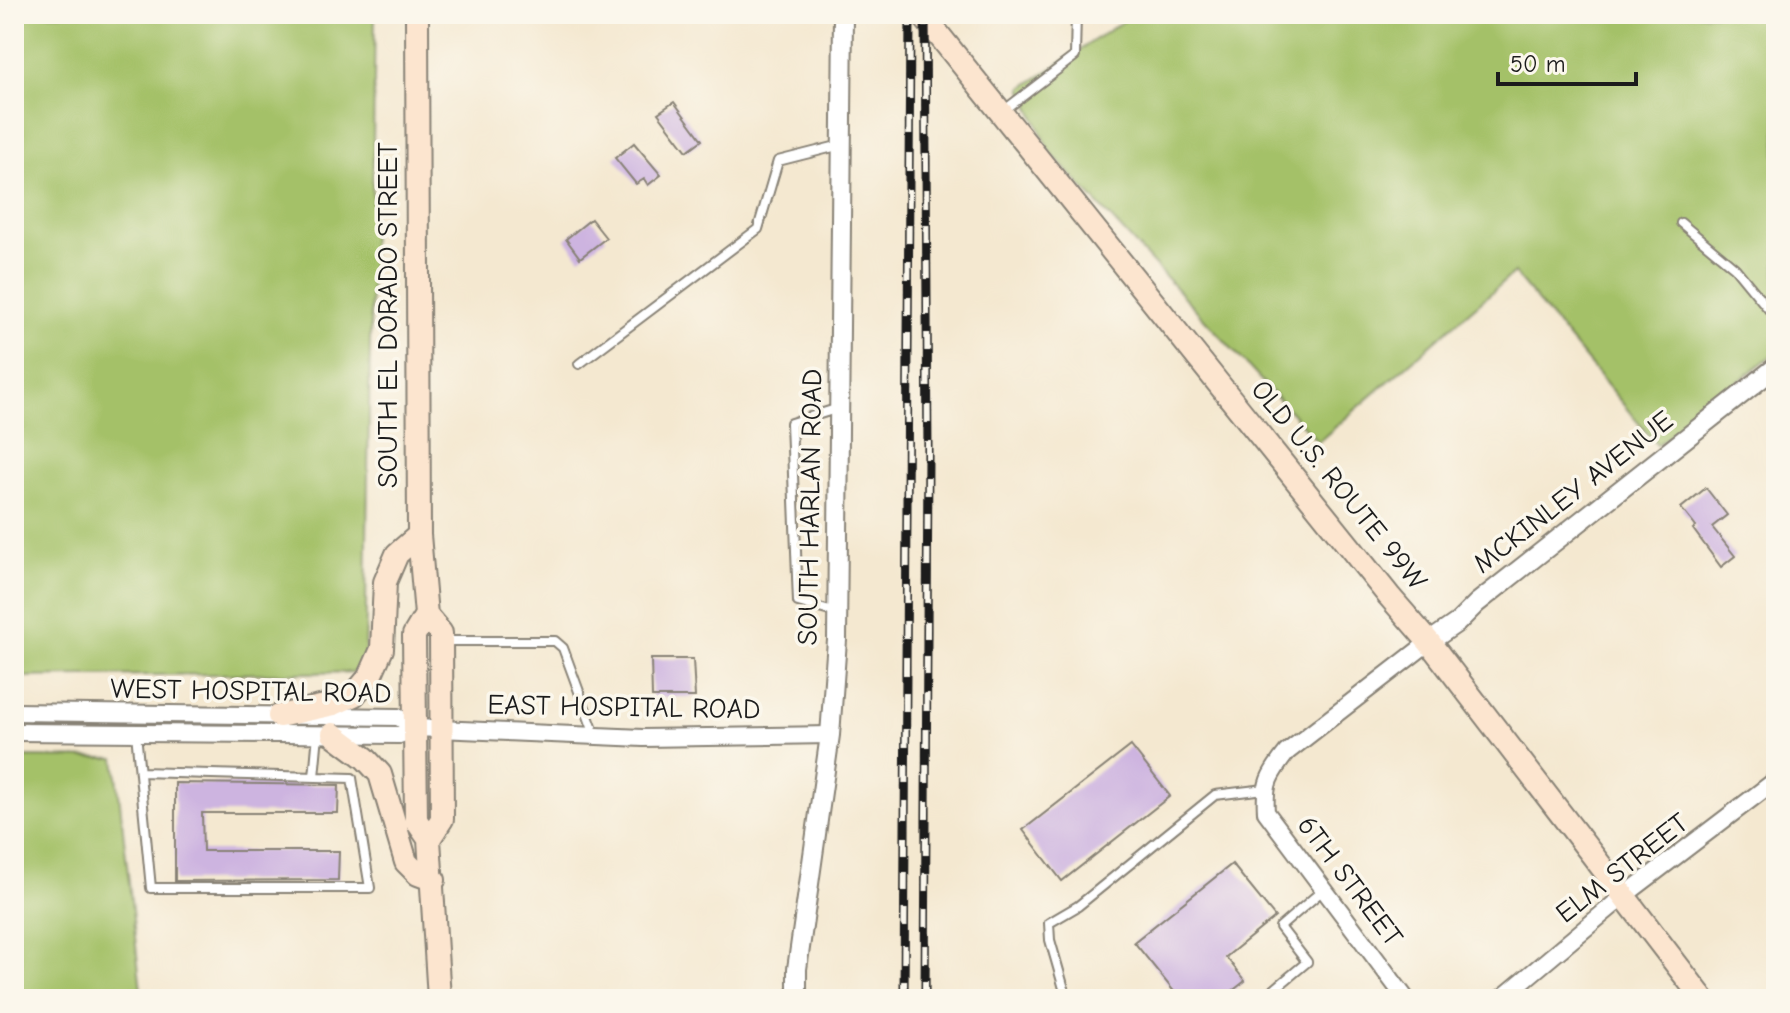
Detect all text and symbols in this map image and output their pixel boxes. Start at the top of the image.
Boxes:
scale bar [1498,36,1636,86]
text: 50 m [1510,50,1566,78]
street label: SOUTH EL DORADO STREET [372,142,404,488]
street label: SOUTH HARLAN ROAD [792,368,828,646]
street label: OLD U.S. ROUTE 99W [1245,374,1434,597]
street label: MCKINLEY AVENUE [1467,404,1679,580]
street label: WEST HOSPITAL ROAD [110,673,392,709]
street label: EAST HOSPITAL ROAD [487,689,761,725]
street label: ELM STREET [1550,806,1695,930]
street label: 6TH STREET [1291,810,1410,953]

